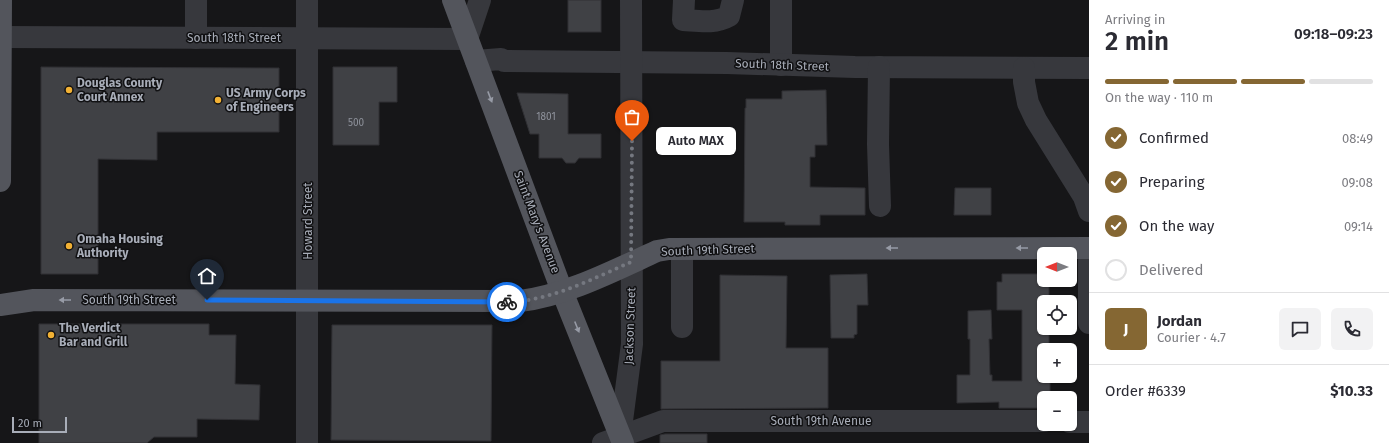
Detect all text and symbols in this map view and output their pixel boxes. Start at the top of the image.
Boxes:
text: Arriving in [1105,12,1165,27]
text: 09:18–09:23 [1294,25,1373,43]
text: 2 min [1105,26,1169,57]
street label: South 18th Street [187,31,282,45]
street label: South 18th Street [735,56,830,74]
place label: Douglas County Court Annex [77,76,163,104]
marker: Douglas County Court Annex [64,85,74,95]
place label: US Army Corps of Engineers [226,86,306,114]
text: On the way · 110 m [1105,90,1213,105]
one-way arrow [487,92,493,104]
marker: US Army Corps of Engineers [213,95,223,105]
pin [615,100,649,141]
icon: bag [621,106,643,128]
house number: 1801 [536,111,556,123]
house number: 500 [348,117,365,129]
callout: Auto MAX [656,127,736,155]
icon: check [1105,127,1127,149]
text: Confirmed [1139,129,1209,147]
text: 08:49 [1342,131,1373,146]
text: Auto MAX [668,133,724,148]
street label: Saint Mary's Avenue [511,169,563,275]
icon: check [1105,171,1127,193]
text: Preparing [1139,173,1204,191]
text: 09:08 [1342,175,1373,190]
street label: Howard Street [301,182,315,260]
icon: check [1105,215,1127,237]
text: On the way [1139,217,1214,235]
text: 09:14 [1344,219,1373,234]
place label: Omaha Housing Authority [76,232,163,260]
marker: Omaha Housing Authority [64,241,74,251]
street label: South 19th Street [661,241,756,259]
one-way arrow [885,245,898,251]
one-way arrow [1015,245,1028,251]
north arrow [1037,247,1077,287]
map controls [1037,247,1077,431]
pin [190,259,224,300]
text: Delivered [1139,261,1203,279]
icon: home [196,265,218,287]
courier [487,282,527,322]
street label: Jackson Street [622,286,638,365]
icon: bike [496,291,518,313]
street label: South 19th Street [82,293,176,307]
button: locate [1037,295,1077,335]
one-way arrow [58,297,71,303]
button: chat [1279,308,1321,350]
button: phone [1331,308,1373,350]
text: Jordan [1157,312,1202,330]
text: J [1124,320,1128,338]
place label: The Verdict Bar and Grill [59,321,128,349]
one-way arrow [574,321,580,333]
marker: The Verdict Bar and Grill [46,330,56,340]
text: Courier · 4.7 [1157,330,1226,345]
button: + [1037,343,1077,383]
text: Order #6339 [1105,382,1186,400]
text: $10.33 [1330,382,1373,400]
button: − [1037,391,1077,431]
street label: South 19th Avenue [771,414,871,428]
scale bar [12,415,67,434]
text: 20 m [18,417,42,430]

